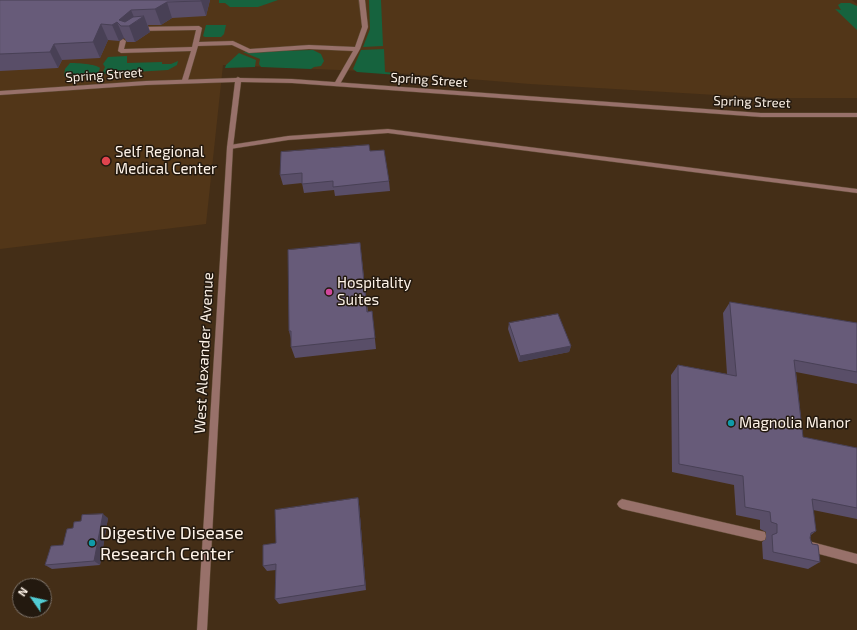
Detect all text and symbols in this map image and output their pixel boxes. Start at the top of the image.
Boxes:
street label: Spring Street [65,65,143,85]
street label: Spring Street [390,70,468,90]
street label: Spring Street [713,93,791,111]
place label: Self Regional Medical Center [115,143,217,178]
marker: Self Regional Medical Center [100,155,112,167]
street label: West Alexander Avenue [191,272,217,434]
place label: Hospitality Suites [337,274,411,309]
marker: Hospitality Suites [324,287,334,297]
place label: Magnolia Manor [739,414,850,432]
marker: Magnolia Manor [726,418,736,428]
place label: Digestive Disease Research Center [100,522,244,564]
marker: Digestive Disease Research Center [87,538,97,548]
north arrow [12,578,52,618]
text: N [15,585,30,599]

